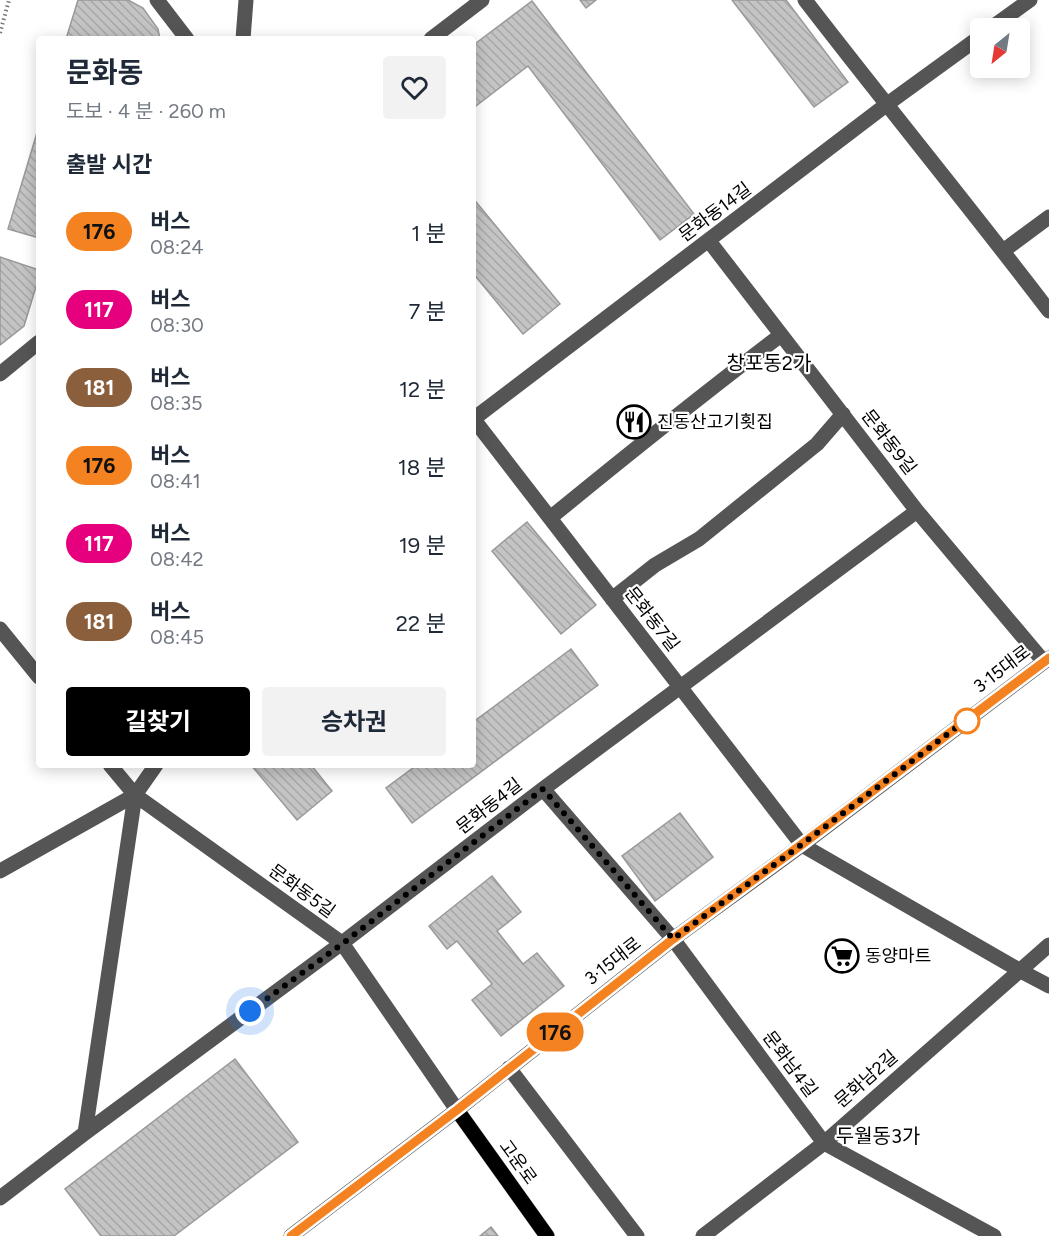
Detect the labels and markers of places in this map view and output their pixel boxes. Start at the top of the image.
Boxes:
restaurant icon: 진동산고기횟집 [616,404,652,440]
place label: 진동산고기횟집 [657,411,773,433]
unlabelled marker [954,708,980,734]
supermarket icon: 동양마트 [824,938,860,974]
place label: 동양마트 [865,945,931,967]

